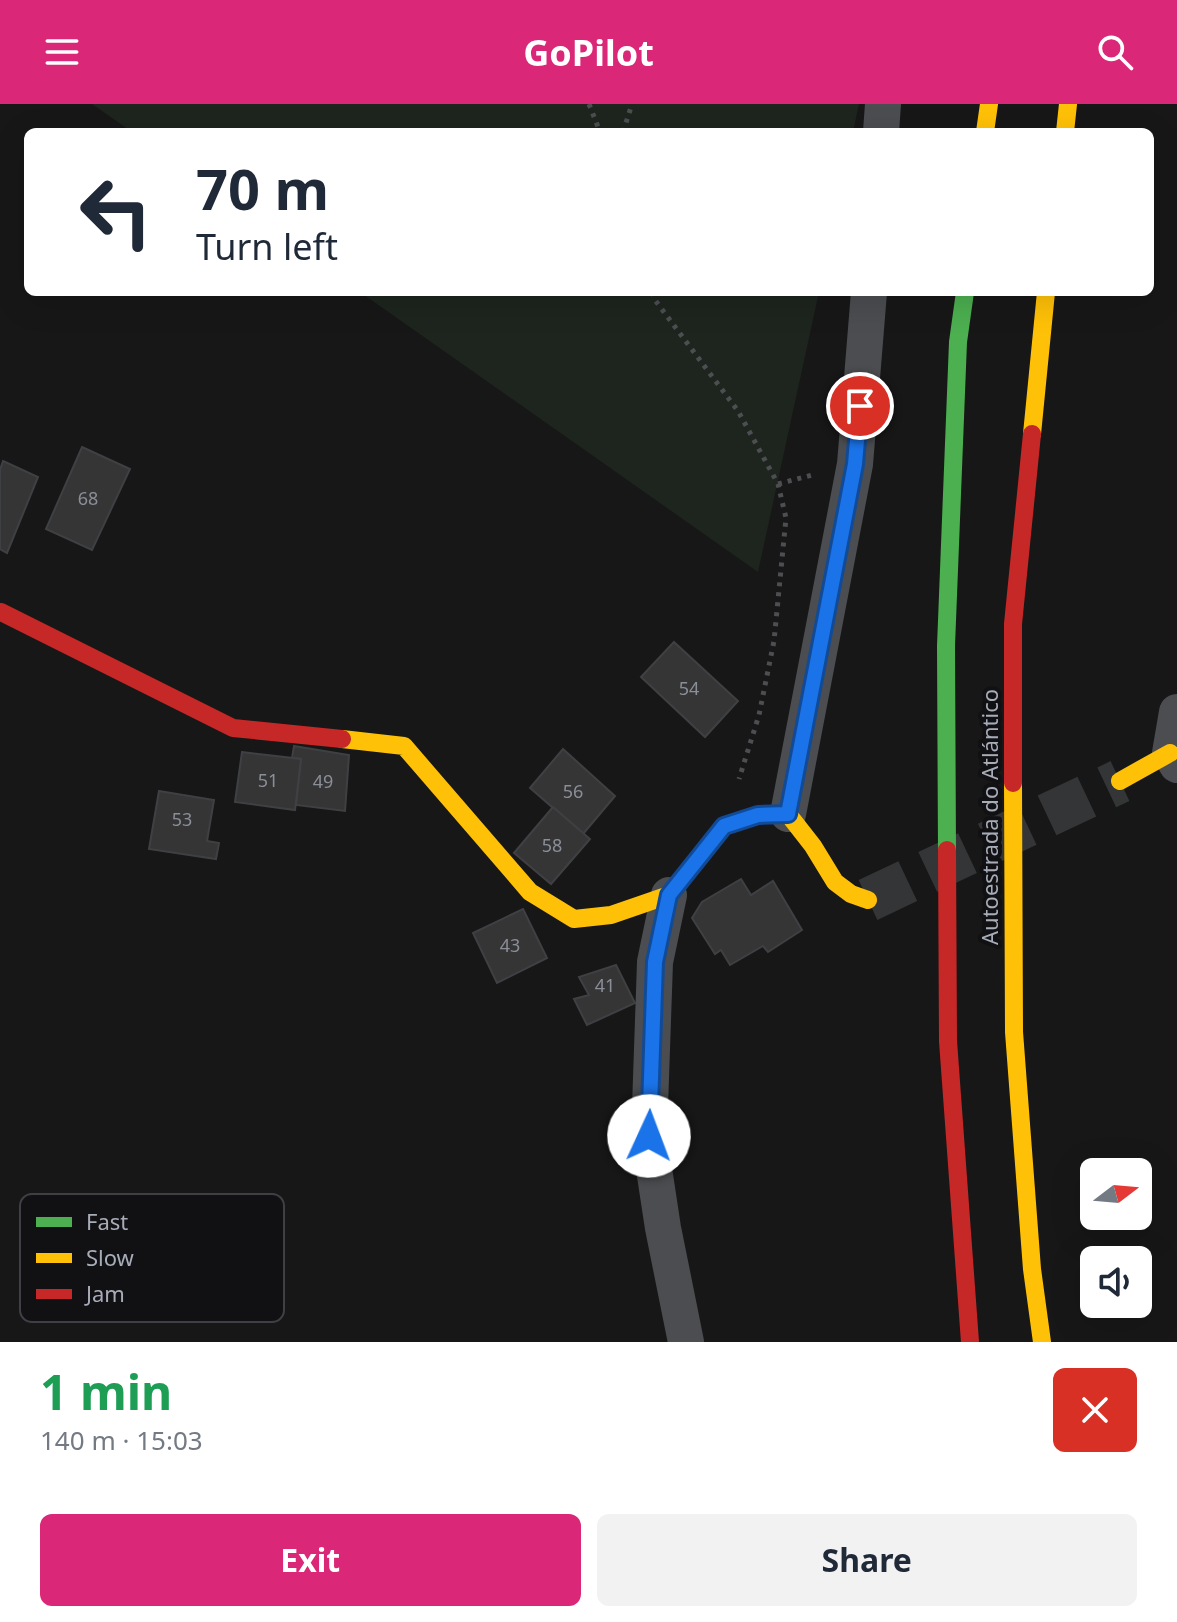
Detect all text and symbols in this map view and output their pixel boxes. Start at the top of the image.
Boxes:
text: GoPilot [523,28,654,77]
icon: menu [40,30,84,74]
icon: search [1093,30,1137,74]
text: 70 m [196,150,329,226]
icon: left [64,160,168,264]
text: Turn left [196,222,338,271]
pin [826,372,894,440]
icon: arrive [838,384,882,428]
house number: 68 [78,486,98,510]
house number: 54 [679,676,699,700]
street label: Autoestrada do Atlántico [974,689,1004,945]
house number: 51 [258,768,278,792]
house number: 49 [313,769,333,793]
house number: 56 [563,779,583,803]
house number: 53 [172,807,192,831]
house number: 58 [542,833,562,857]
house number: 43 [500,933,520,957]
house number: 41 [595,973,615,997]
position arrow [607,1094,691,1178]
north arrow [1080,1158,1152,1230]
map controls [1080,1158,1152,1318]
legend [20,1194,284,1322]
text: Fast [86,1206,128,1236]
text: Slow [86,1242,135,1272]
button: sound [1080,1246,1152,1318]
text: Jam [84,1278,125,1308]
text: 1 min [40,1359,172,1424]
button: close [1053,1368,1137,1452]
text: 140 m · 15:03 [40,1422,203,1458]
button: Exit [40,1514,581,1606]
button: Share [597,1514,1137,1606]

